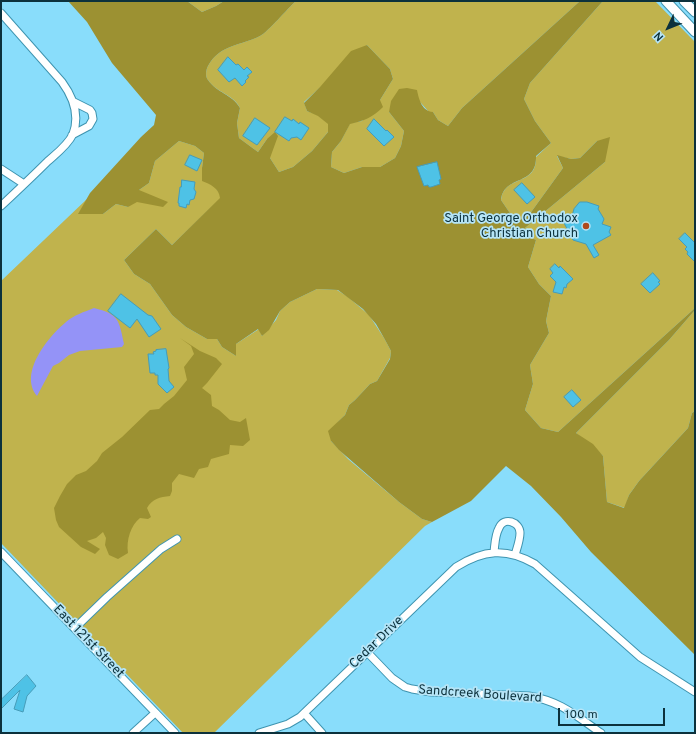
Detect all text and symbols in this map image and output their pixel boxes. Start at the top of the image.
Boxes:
north arrow [648,8,688,48]
text: N [651,29,667,44]
place label: Saint George Orthodox Christian Church [444,211,578,242]
marker: Saint George Orthodox Christian Church [581,221,591,231]
street label: East 121st Street [49,602,127,682]
street label: Cedar Drive [347,613,407,673]
street label: Sandcreek Boulevard [418,683,542,707]
scale bar [560,700,667,726]
text: 100 m [565,707,598,723]

